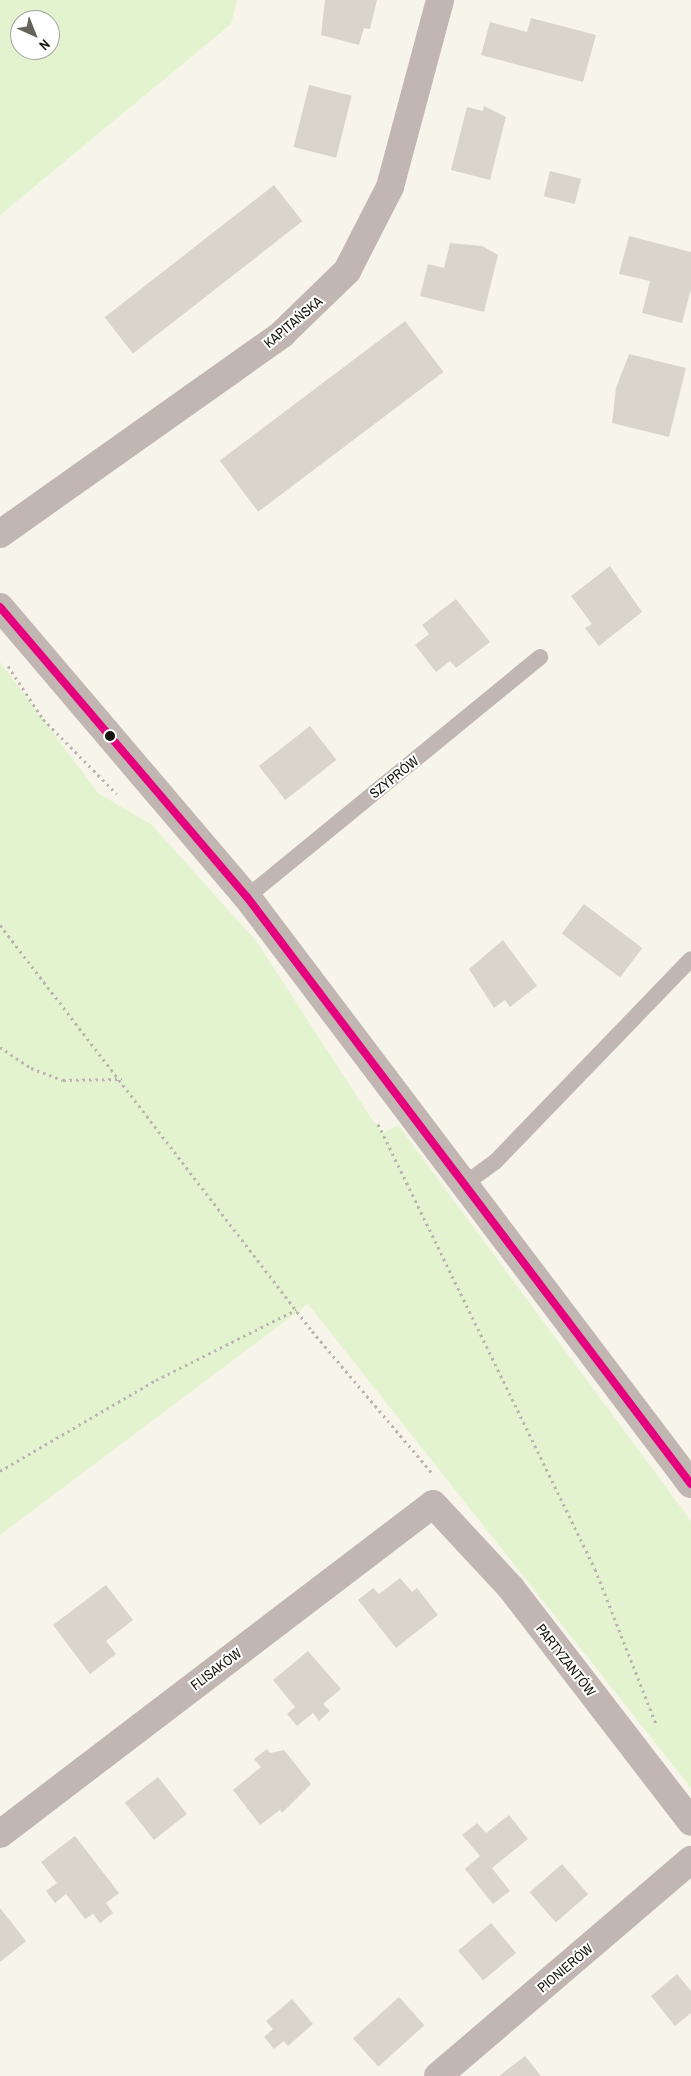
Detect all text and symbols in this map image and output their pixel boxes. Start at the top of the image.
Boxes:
north arrow [10,10,60,60]
text: N [35,36,54,54]
street label: KAPITAŃSKA [260,293,326,351]
unlabelled marker [105,731,115,741]
street label: SZYPRÓW [366,752,422,802]
street label: PARTYZANTÓW [533,1621,599,1699]
street label: FLISAKÓW [187,1644,245,1694]
street label: PIONIERÓW [534,1940,596,1996]

